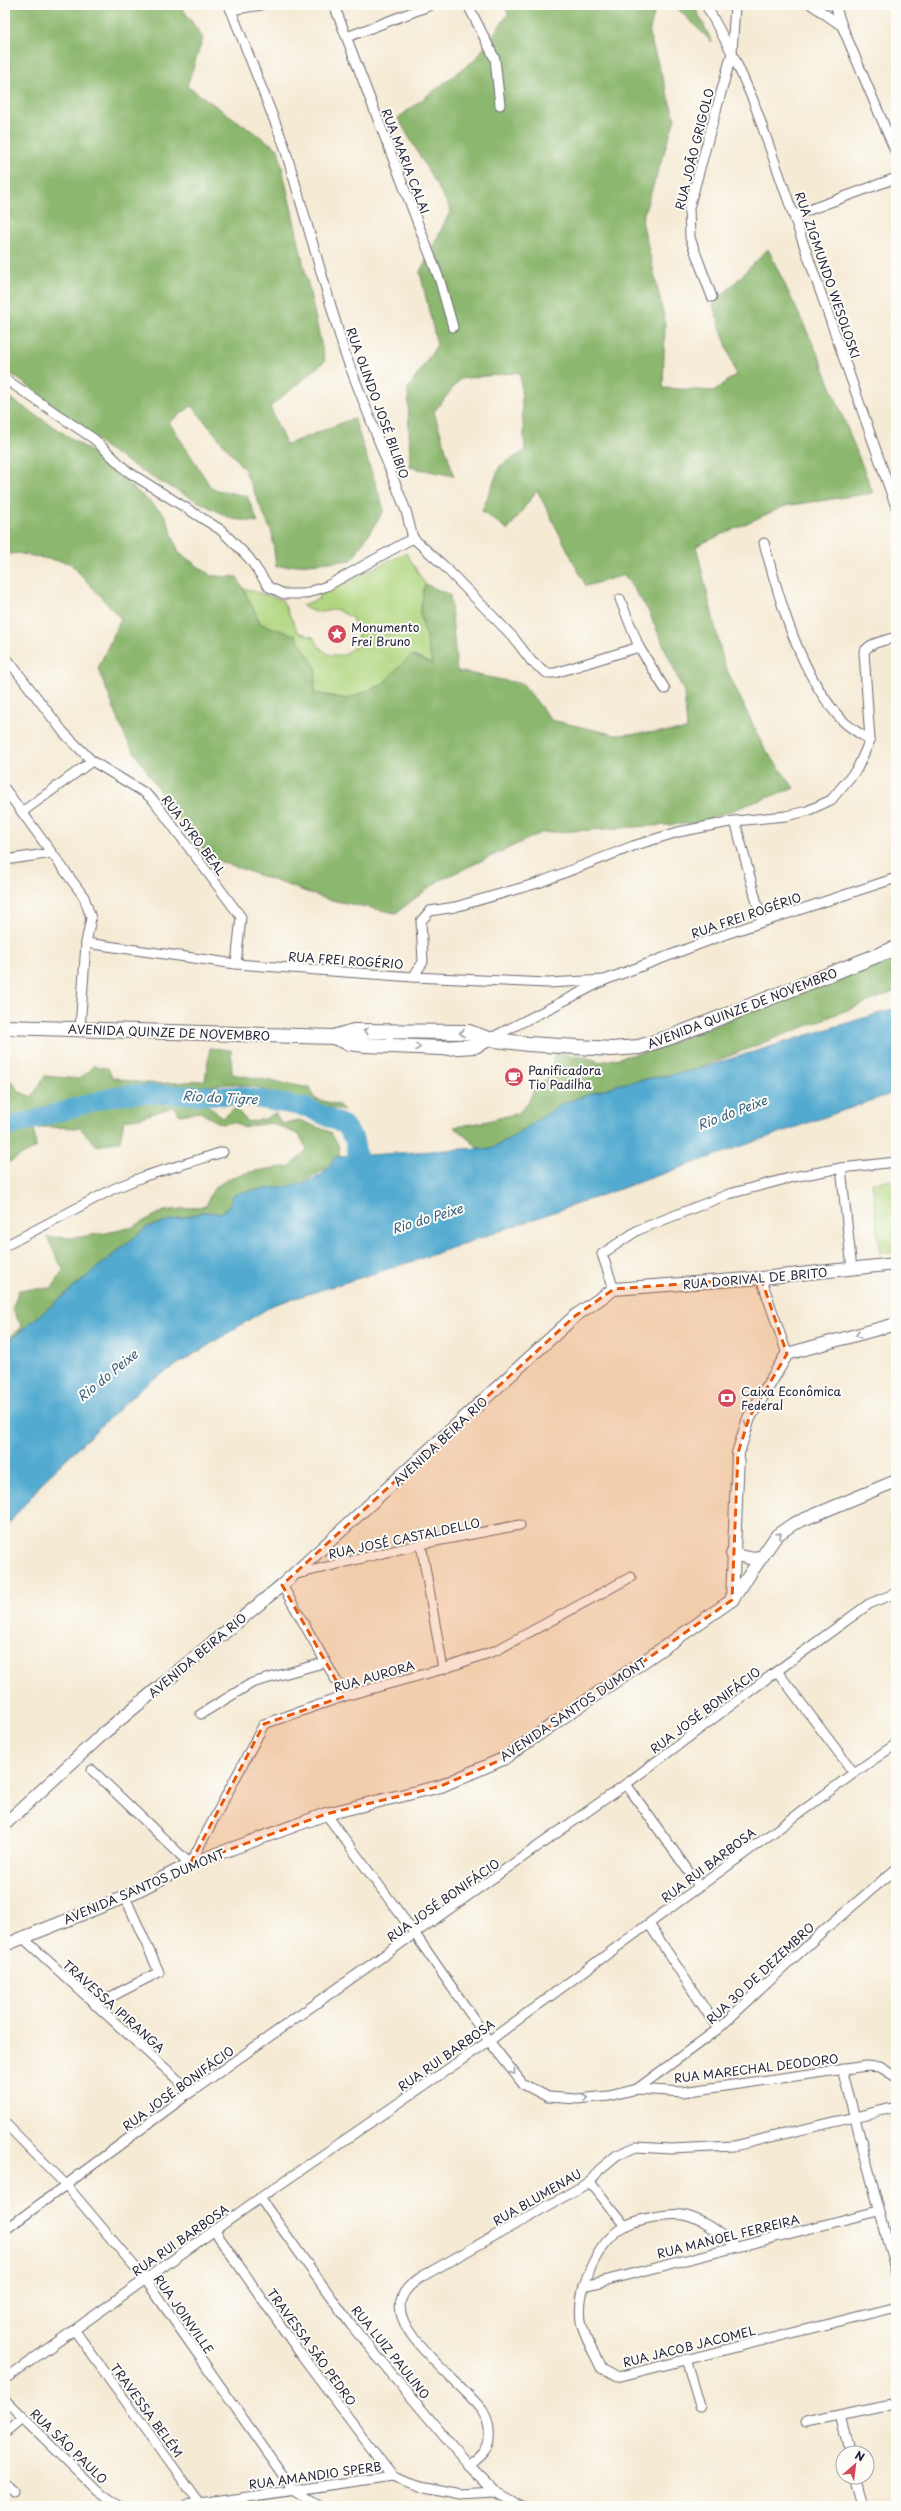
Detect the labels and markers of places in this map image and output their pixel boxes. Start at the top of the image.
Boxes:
place label: Monumento Frei Bruno [351,618,420,650]
place icon: Monumento Frei Bruno [326,623,348,645]
place label: Panificadora Tio Padilha [528,1061,602,1093]
cafe icon: Panificadora Tio Padilha [503,1066,525,1088]
place label: Caixa Econômica Federal [741,1382,842,1414]
bank icon: Caixa Econômica Federal [716,1387,738,1409]

